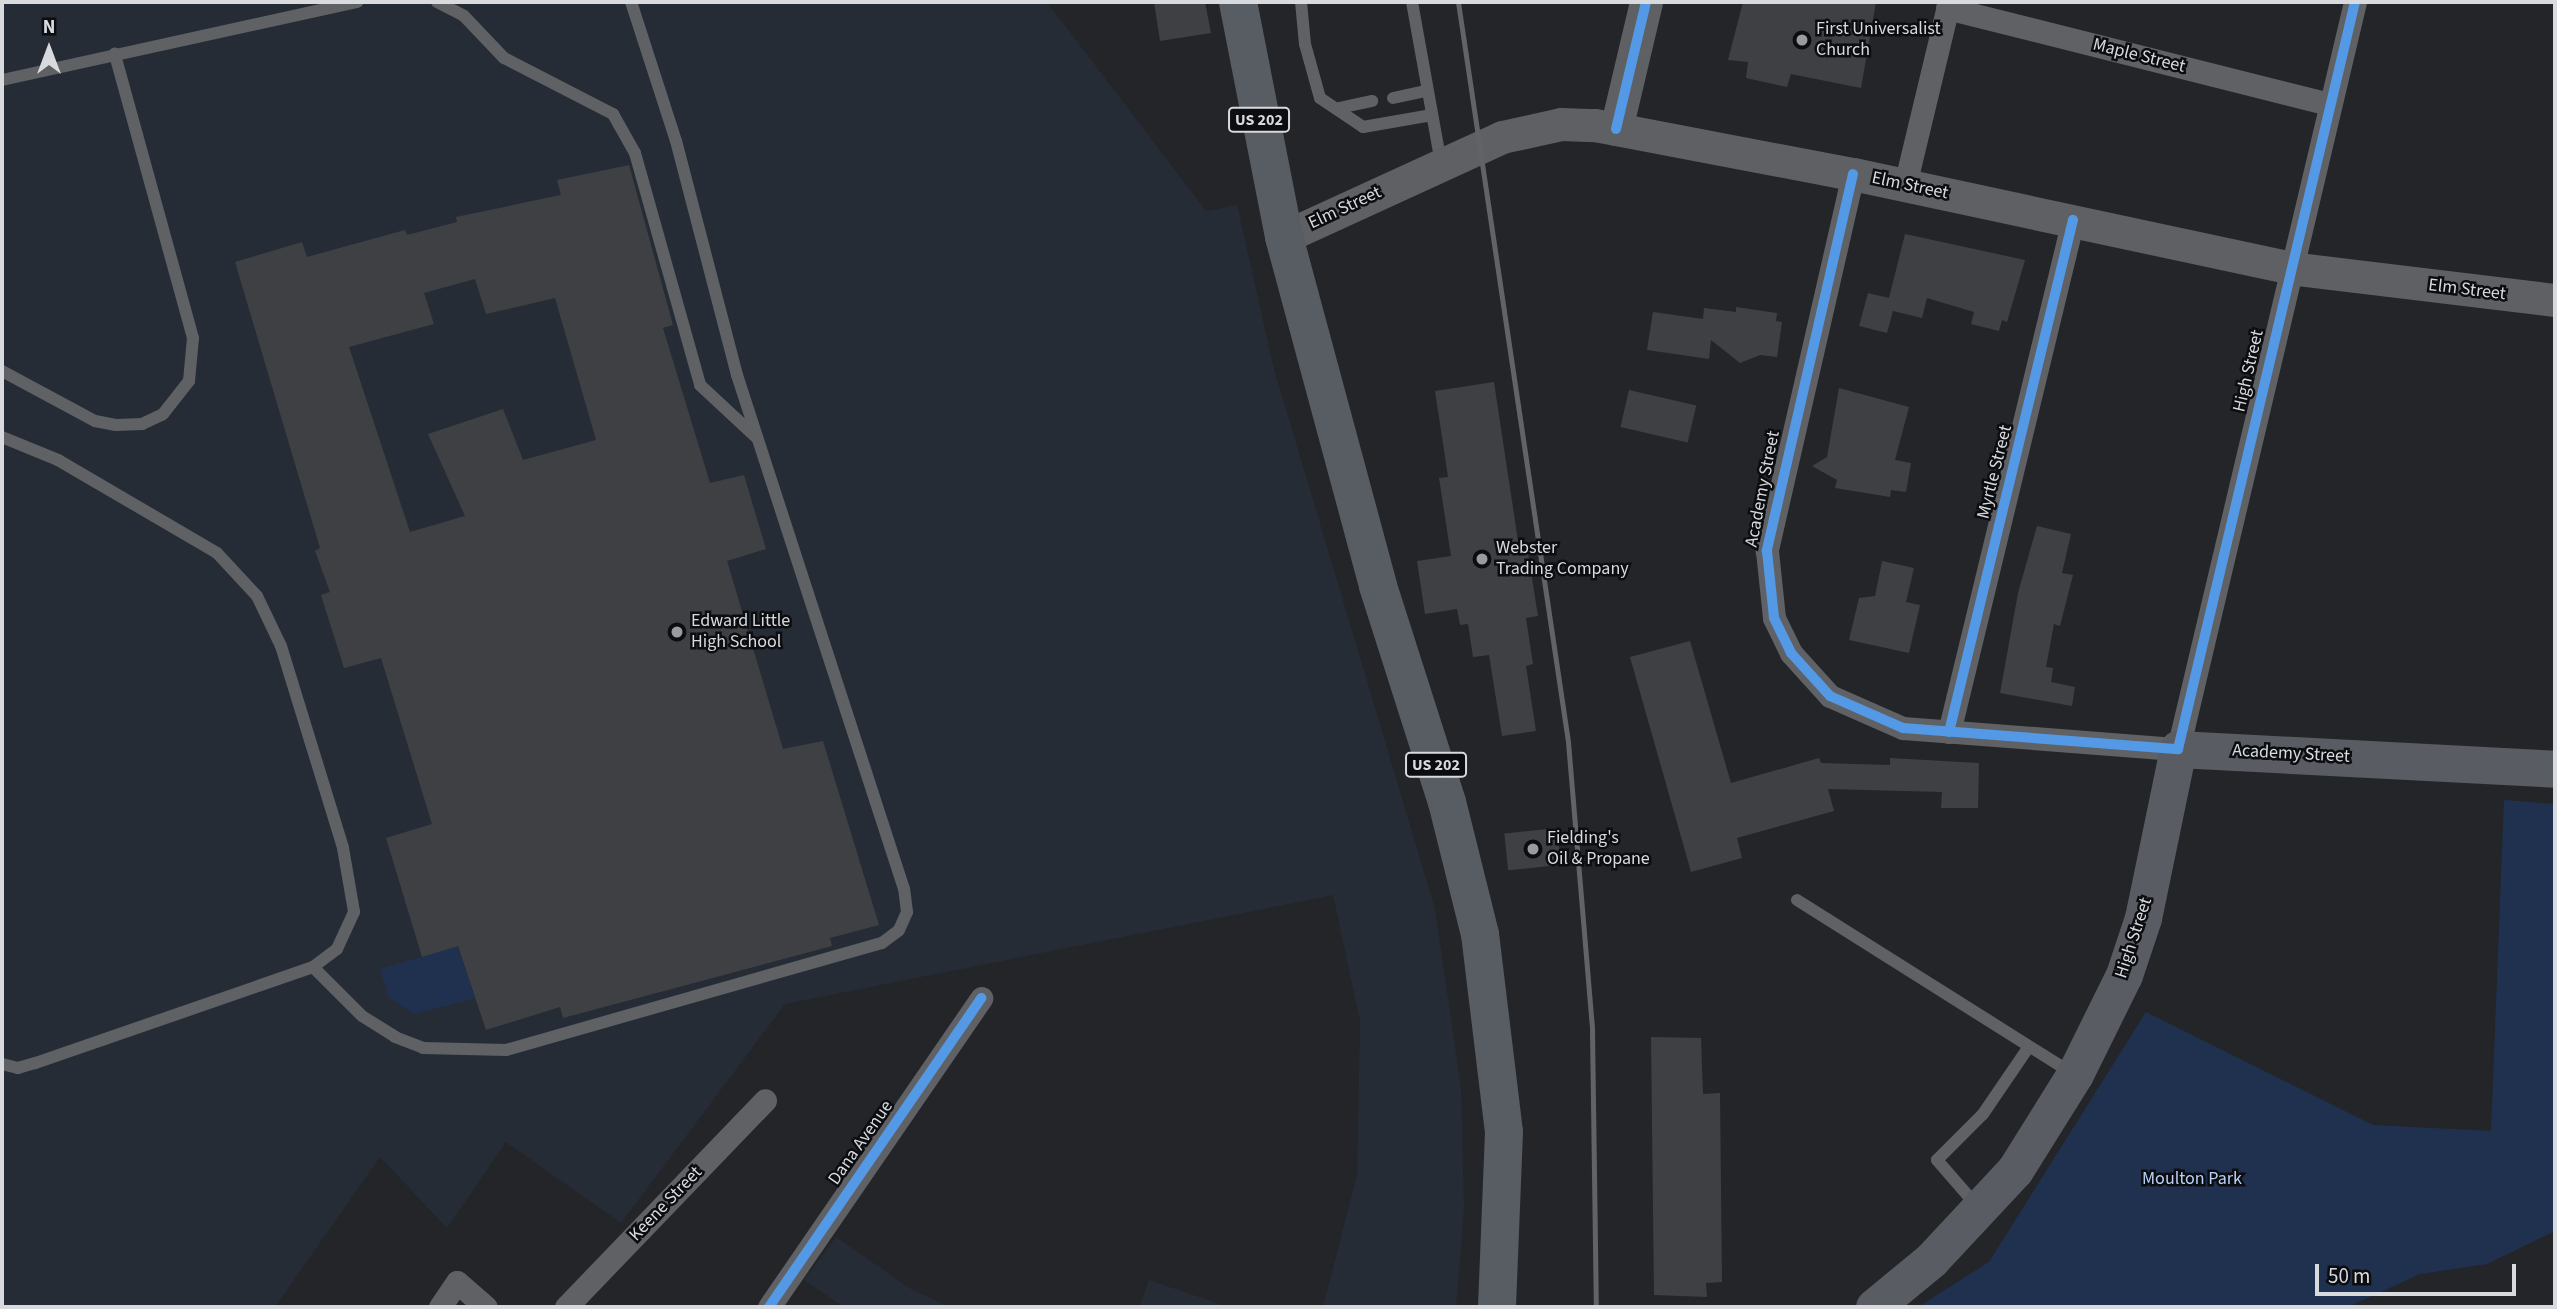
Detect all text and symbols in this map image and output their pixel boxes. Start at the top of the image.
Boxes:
north arrow [14,14,84,84]
text: N [43,14,55,41]
place label: First Universalist Church [1816,19,1941,61]
marker: First Universalist Church [1794,32,1810,48]
street label: Maple Street [2091,34,2187,78]
road number: US 202 [1228,108,1290,132]
street label: Elm Street [1870,167,1950,205]
street label: Elm Street [1305,182,1385,234]
street label: Elm Street [2427,275,2507,305]
street label: High Street [2229,328,2269,414]
street label: Myrtle Street [1973,423,2017,521]
street label: Academy Street [1741,429,1785,549]
place label: Webster Trading Company [1496,538,1629,580]
marker: Webster Trading Company [1474,551,1490,567]
place label: Edward Little High School [691,611,790,654]
marker: Edward Little High School [669,624,685,640]
street label: Academy Street [2232,740,2350,768]
road number: US 202 [1404,752,1468,778]
place label: Fielding's Oil & Propane [1547,828,1650,870]
marker: Fielding's Oil & Propane [1525,841,1541,857]
street label: High Street [2111,895,2157,981]
street label: Dana Avenue [824,1097,898,1189]
street label: Keene Street [625,1162,707,1246]
park label: Moulton Park [2142,1168,2242,1190]
scale bar [2319,1250,2520,1294]
text: 50 m [2328,1261,2370,1291]

